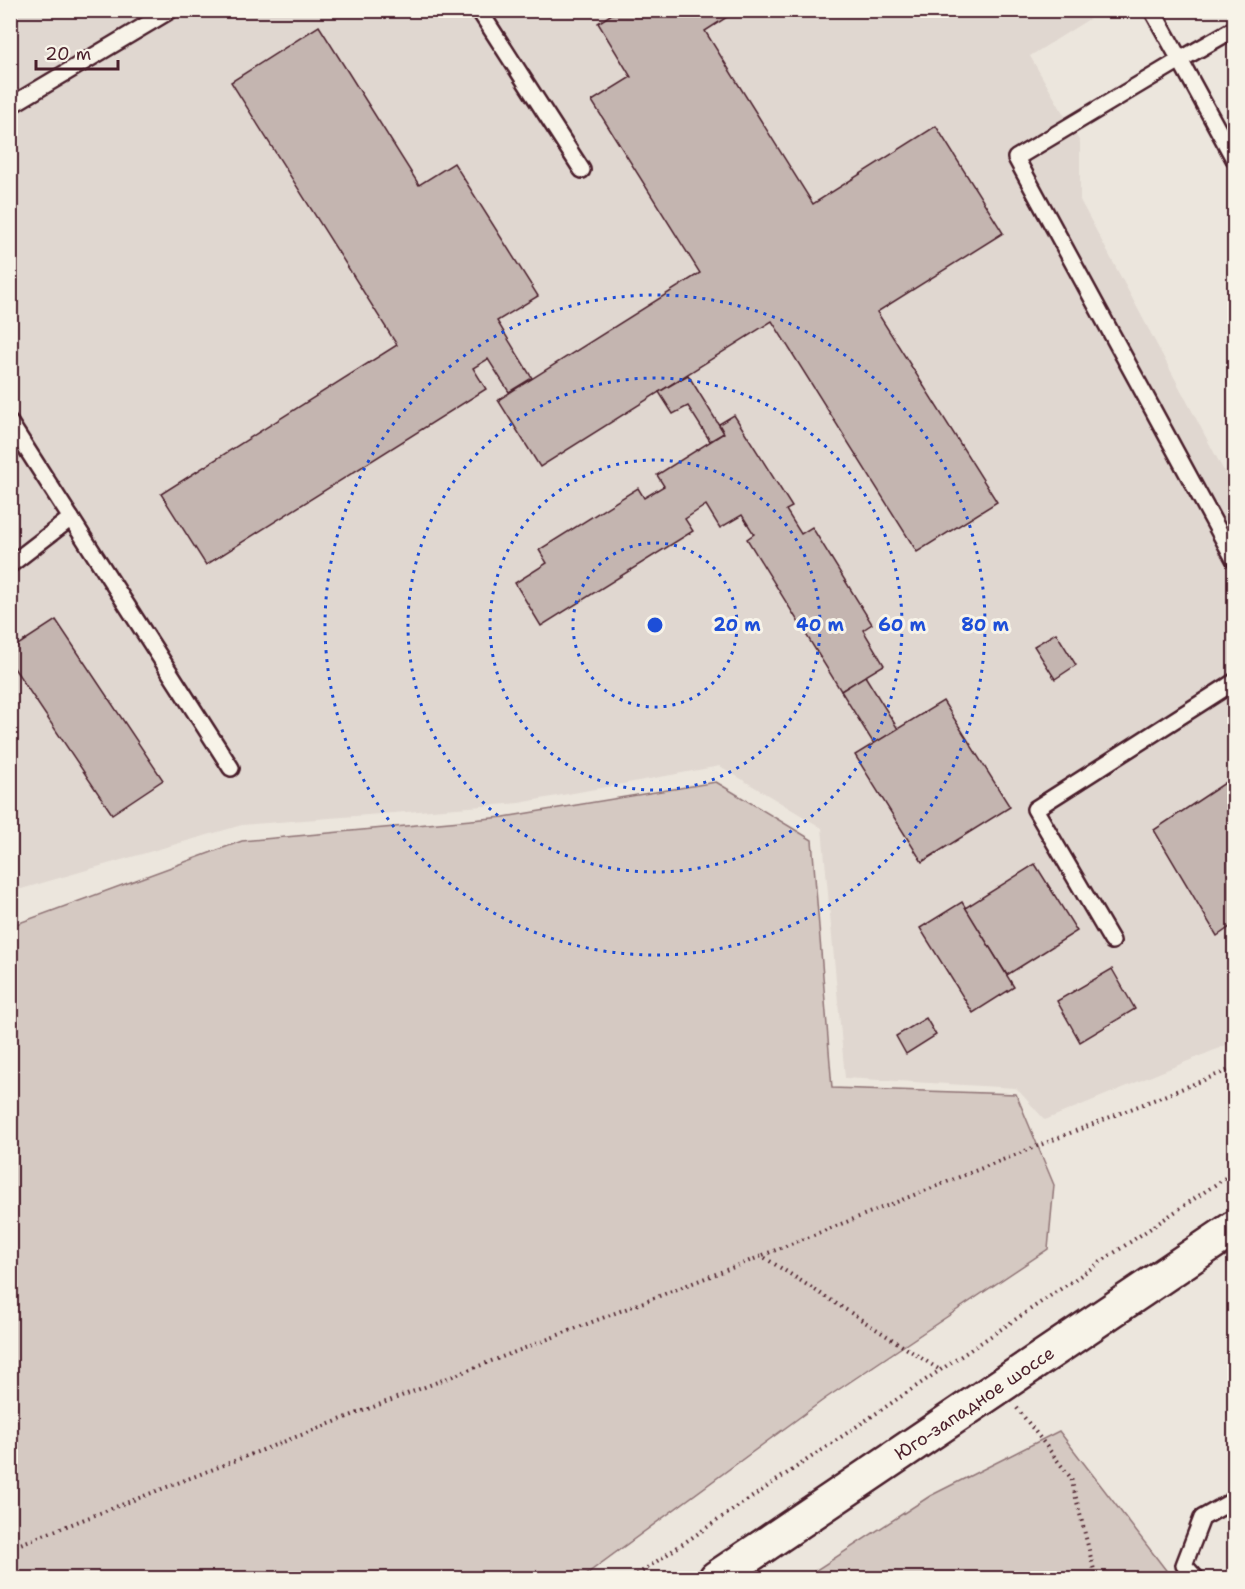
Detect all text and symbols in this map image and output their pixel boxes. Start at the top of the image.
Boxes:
scale bar [36,33,118,71]
text: 20 m [45,42,91,66]
text: 20 m [713,613,761,637]
text: 40 m [796,613,844,637]
text: 60 m [878,613,926,637]
text: 80 m [961,613,1009,637]
centre of rings [645,615,665,635]
street label: Юго-западное шоссе [890,1341,1059,1466]

